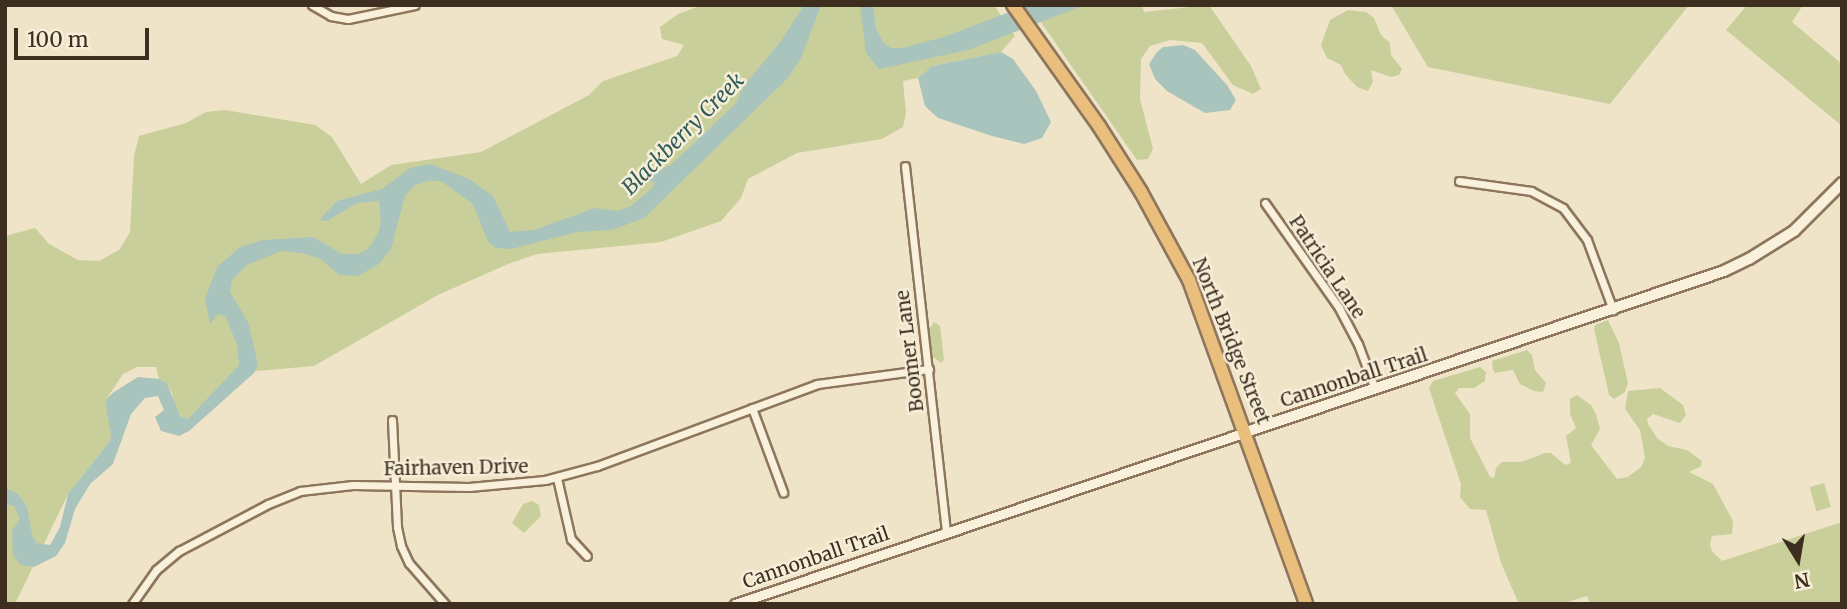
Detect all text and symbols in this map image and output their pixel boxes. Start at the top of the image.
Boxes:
scale bar [18,14,152,58]
text: 100 m [27,26,89,53]
water label: Blackberry Creek [617,68,749,200]
street label: Patricia Lane [1284,211,1370,323]
street label: North Bridge Street [1187,255,1275,427]
street label: Boomer Lane [891,289,929,413]
street label: Cannonball Trail [1278,343,1430,413]
street label: Fairhaven Drive [383,455,529,481]
street label: Cannonball Trail [740,522,892,594]
north arrow [1763,525,1833,595]
text: N [1792,567,1812,594]

